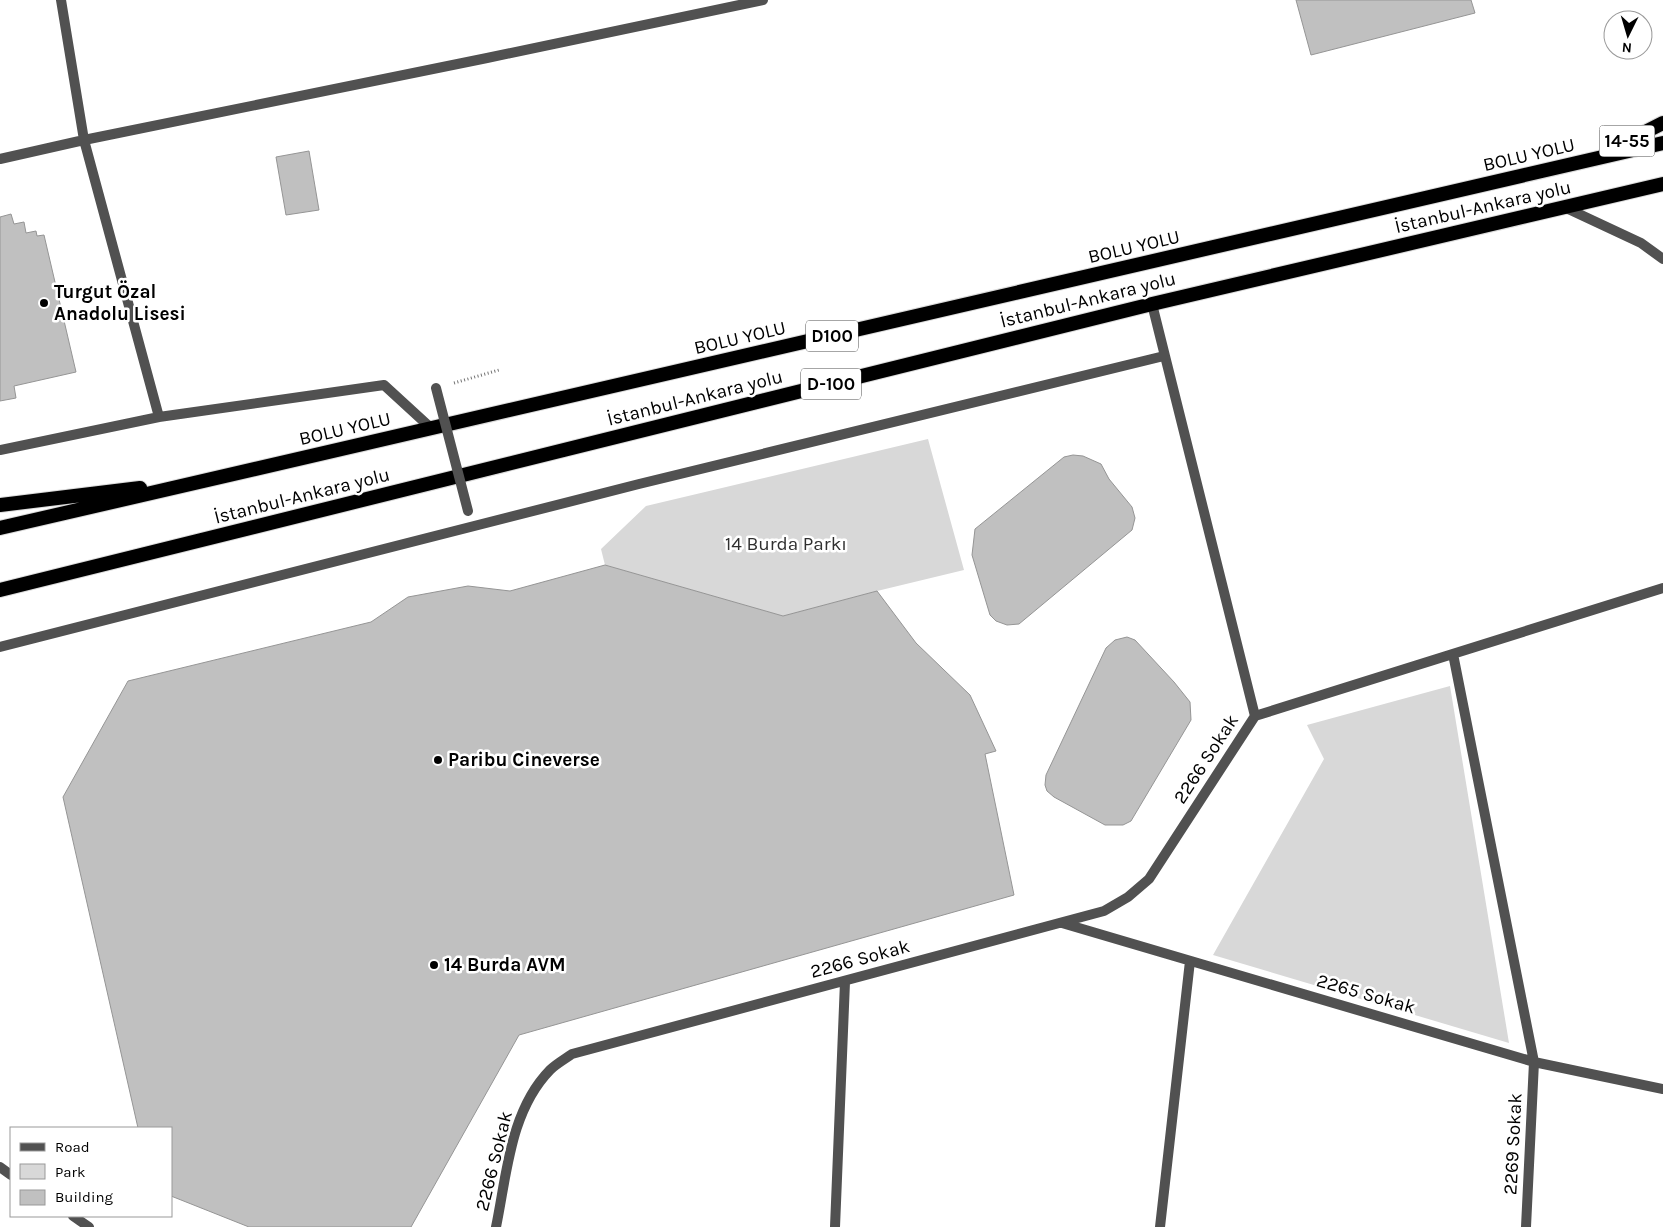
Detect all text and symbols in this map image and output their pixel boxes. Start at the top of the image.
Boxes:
north arrow [1603,10,1653,60]
text: N [1621,39,1633,56]
road number: 14-55 [1600,125,1654,156]
street label: BOLU YOLU [1481,134,1577,176]
street label: İstanbul-Ankara yolu [1393,176,1573,238]
street label: BOLU YOLU [1086,226,1182,268]
street label: İstanbul-Ankara yolu [998,267,1178,333]
place label: Turgut Özal Anadolu Lisesi [54,280,186,325]
marker: Turgut Özal Anadolu Lisesi [38,297,50,309]
street label: BOLU YOLU [692,317,788,359]
road number: D100 [806,321,858,352]
street label: İstanbul-Ankara yolu [605,365,785,431]
road number: D-100 [801,368,861,399]
street label: BOLU YOLU [297,408,393,450]
street label: İstanbul-Ankara yolu [212,463,392,529]
park label: 14 Burda Parkı [725,533,847,555]
street label: 2266 Sokak [1169,710,1243,808]
place label: Paribu Cineverse [448,749,600,771]
marker: Paribu Cineverse [432,754,444,766]
street label: 2266 Sokak [808,935,912,983]
place label: 14 Burda AVM [444,954,566,976]
marker: 14 Burda AVM [428,959,440,971]
street label: 2265 Sokak [1314,969,1418,1019]
street label: 2269 Sokak [1499,1092,1527,1196]
street label: 2266 Sokak [471,1109,517,1213]
legend [10,1127,172,1217]
text: Road [55,1138,90,1156]
text: Park [55,1163,85,1181]
text: Building [55,1188,113,1206]

